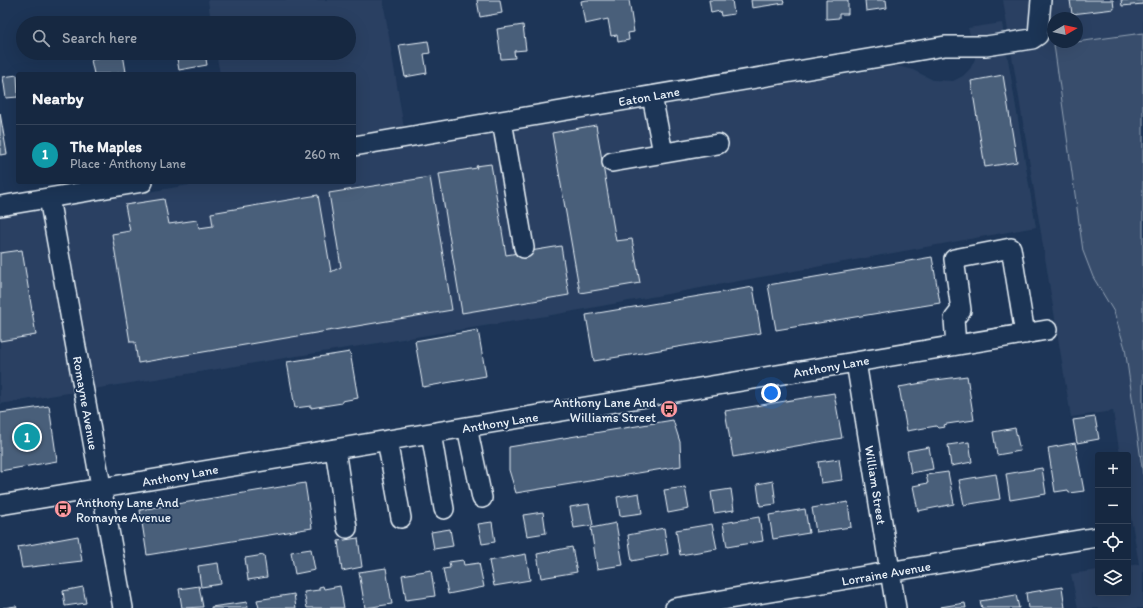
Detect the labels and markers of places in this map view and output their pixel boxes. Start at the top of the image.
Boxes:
place label: Anthony Lane And Williams Street [553,395,656,425]
bus stop icon: Anthony Lane And Williams Street [659,399,679,419]
pin: 1 [14,422,40,452]
place label: Anthony Lane And Romayne Avenue [76,495,179,525]
bus stop icon: Anthony Lane And Romayne Avenue [53,499,73,519]

